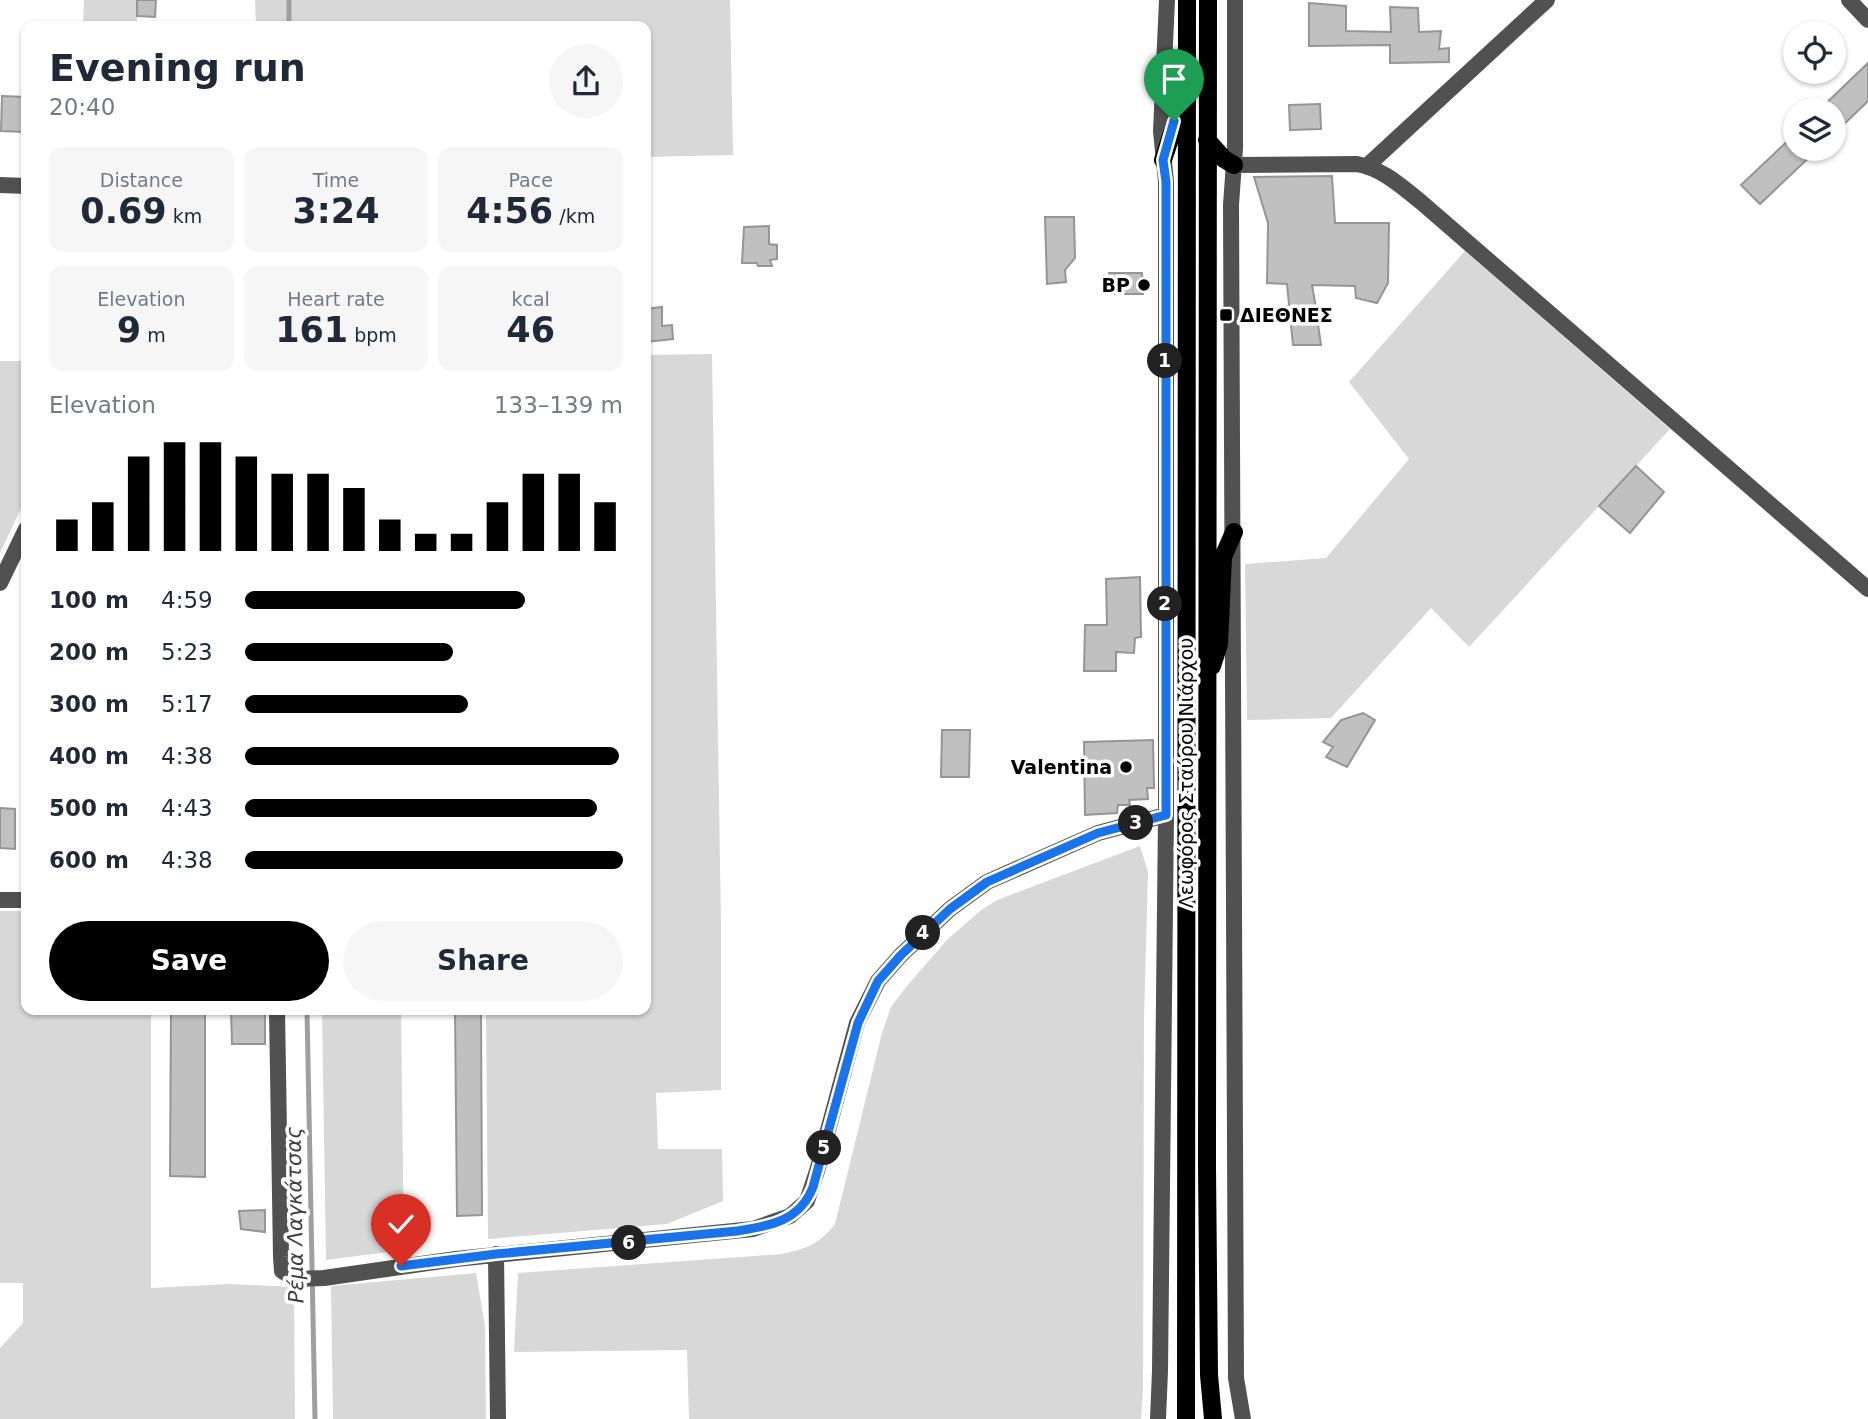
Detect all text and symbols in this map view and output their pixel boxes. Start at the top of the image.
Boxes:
map controls [1783,21,1846,161]
button: locate [1783,21,1846,84]
button: share [549,44,623,118]
text: Evening run [49,46,306,90]
pin [1144,49,1204,121]
icon: arrive [1155,60,1193,98]
text: 20:40 [49,94,115,120]
button: layers [1783,98,1846,161]
text: Distance [100,169,183,191]
text: Time [313,169,359,191]
text: Pace [508,169,553,191]
text: 0.69 [80,191,167,231]
text: 3:24 [292,191,380,231]
text: 4:56 [466,191,553,231]
text: km [167,205,202,227]
text: /km [553,205,595,227]
place label: BP [1102,274,1130,296]
marker: BP [1136,277,1152,293]
text: Elevation [97,288,185,310]
text: Heart rate [287,288,385,310]
text: kcal [511,288,550,310]
place label: ΔΙΕΘΝΕΣ [1240,304,1333,326]
marker: ΔΙΕΘΝΕΣ [1218,307,1234,323]
text: 9 [117,310,141,350]
text: 161 [275,310,348,350]
text: 46 [506,310,555,350]
text: m [141,324,166,346]
text: bpm [348,324,397,346]
pin: 1 [1148,344,1182,378]
text: 1 [1158,349,1171,371]
text: Elevation [49,392,156,418]
text: 133–139 m [494,392,623,418]
pin: 2 [1148,586,1182,622]
text: 100 m [49,587,129,613]
text: 4:59 [161,587,213,613]
text: 2 [1158,592,1171,614]
street label: Λεωφόρος Σταύρου Νιάρχου [1175,638,1197,908]
text: 200 m [49,639,129,665]
text: 5:23 [161,639,213,665]
text: 300 m [49,691,129,717]
text: 5:17 [161,691,213,717]
text: 400 m [49,743,129,769]
text: 4:38 [161,743,213,769]
place label: Valentina [1011,756,1112,778]
marker: Valentina [1118,759,1134,775]
text: 500 m [49,795,129,821]
text: 4:43 [161,795,213,821]
pin: 3 [1118,806,1154,840]
text: 3 [1129,811,1142,833]
text: 600 m [49,847,129,873]
text: 4:38 [161,847,213,873]
pin: 4 [906,916,940,950]
button: Save [49,921,329,1001]
button: Share [343,921,623,1001]
text: 4 [916,921,929,943]
water label: Ρέμα Λαγκάτσας [281,1126,309,1304]
pin: 5 [806,1130,842,1166]
text: 5 [817,1136,830,1158]
pin [371,1194,431,1266]
icon: check [382,1205,420,1243]
pin: 6 [612,1226,646,1260]
text: 6 [622,1231,635,1253]

